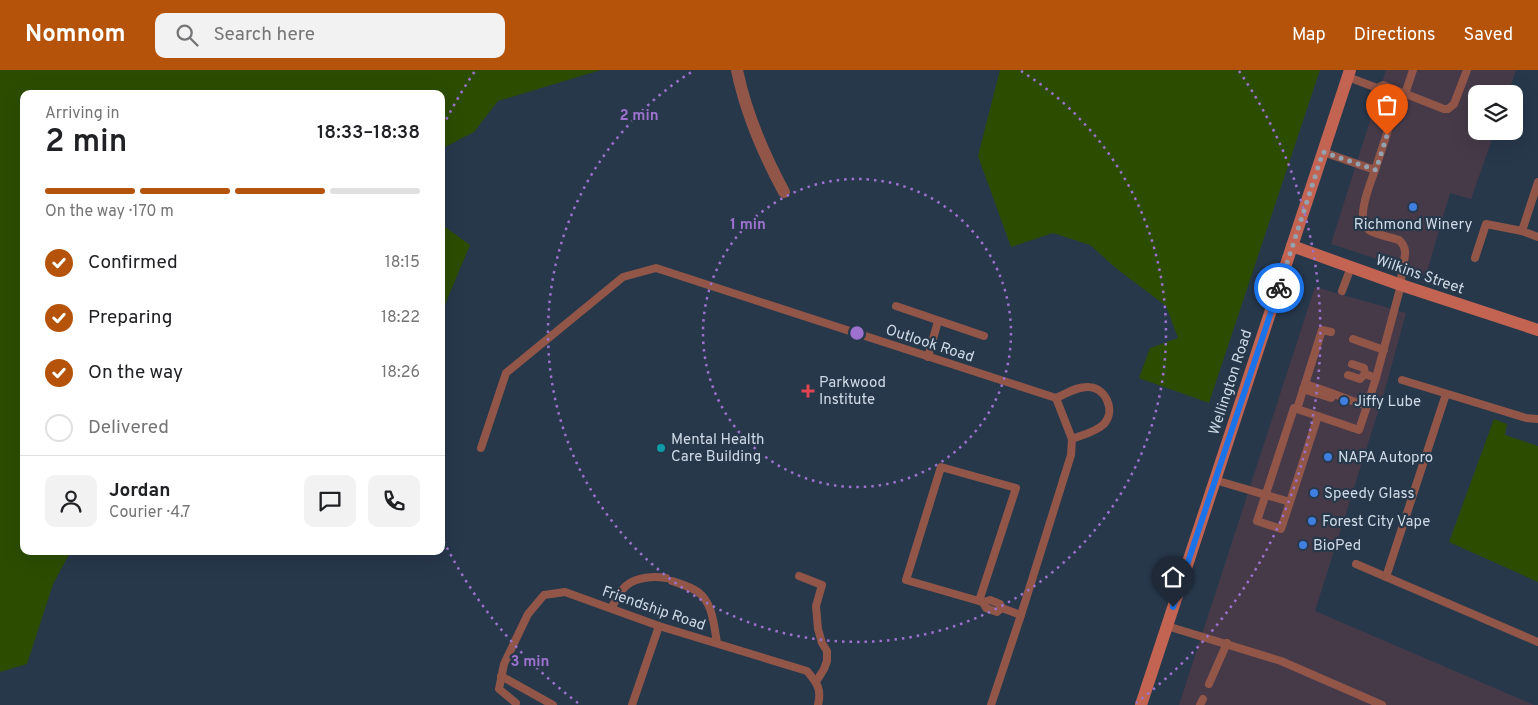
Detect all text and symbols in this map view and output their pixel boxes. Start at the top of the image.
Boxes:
search box [155,13,505,58]
text: Nomnom [25,20,125,50]
icon: search [173,21,201,49]
text: Search here [213,23,315,47]
text: Map [1292,24,1326,47]
text: Directions [1354,24,1436,47]
text: Saved [1464,24,1513,47]
pin [1366,84,1408,135]
map controls [1468,85,1523,140]
button: layers [1468,85,1523,140]
icon: bag [1373,91,1401,119]
text: Arriving in [45,104,120,124]
text: 2 min [619,107,659,126]
text: 18:33–18:38 [317,121,420,145]
text: 2 min [45,123,127,163]
marker: Richmond Winery [1407,201,1419,213]
text: On the way · 170 m [45,202,174,222]
text: 1 min [730,216,766,235]
place label: Richmond Winery [1354,216,1472,235]
icon: check [45,249,73,277]
text: Confirmed [88,251,178,275]
street label: Wilkins Street [1373,251,1466,299]
text: 18:15 [385,253,420,273]
courier [1254,263,1304,313]
icon: bike [1265,274,1293,302]
icon: check [45,304,73,332]
text: Preparing [88,306,172,330]
text: 18:22 [381,308,420,328]
street label: Outlook Road [883,321,976,368]
centre of rings [848,324,866,342]
street label: Wellington Road [1205,327,1257,438]
icon: check [45,359,73,387]
text: On the way [88,361,183,385]
text: 18:26 [381,363,420,383]
place label: Parkwood Institute [819,374,886,410]
marker: Parkwood Institute [801,384,815,398]
place label: Jiffy Lube [1354,393,1421,412]
marker: Jiffy Lube [1338,395,1350,407]
text: Delivered [88,416,169,440]
place label: Mental Health Care Building [671,431,765,467]
marker: Mental Health Care Building [655,442,667,454]
place label: NAPA Autopro [1338,449,1433,468]
marker: NAPA Autopro [1322,451,1334,463]
button: person [45,475,97,527]
button: chat [304,475,356,527]
button: phone [368,475,420,527]
text: Jordan [109,479,171,503]
place label: Speedy Glass [1324,485,1414,504]
marker: Speedy Glass [1308,487,1320,499]
text: Courier · 4.7 [109,503,190,523]
place label: Forest City Vape [1322,513,1430,532]
marker: Forest City Vape [1306,515,1318,527]
place label: BioPed [1313,537,1361,556]
marker: BioPed [1297,539,1309,551]
pin [1152,556,1194,607]
icon: home [1159,563,1187,591]
street label: Friendship Road [599,583,708,636]
text: 3 min [510,653,550,672]

